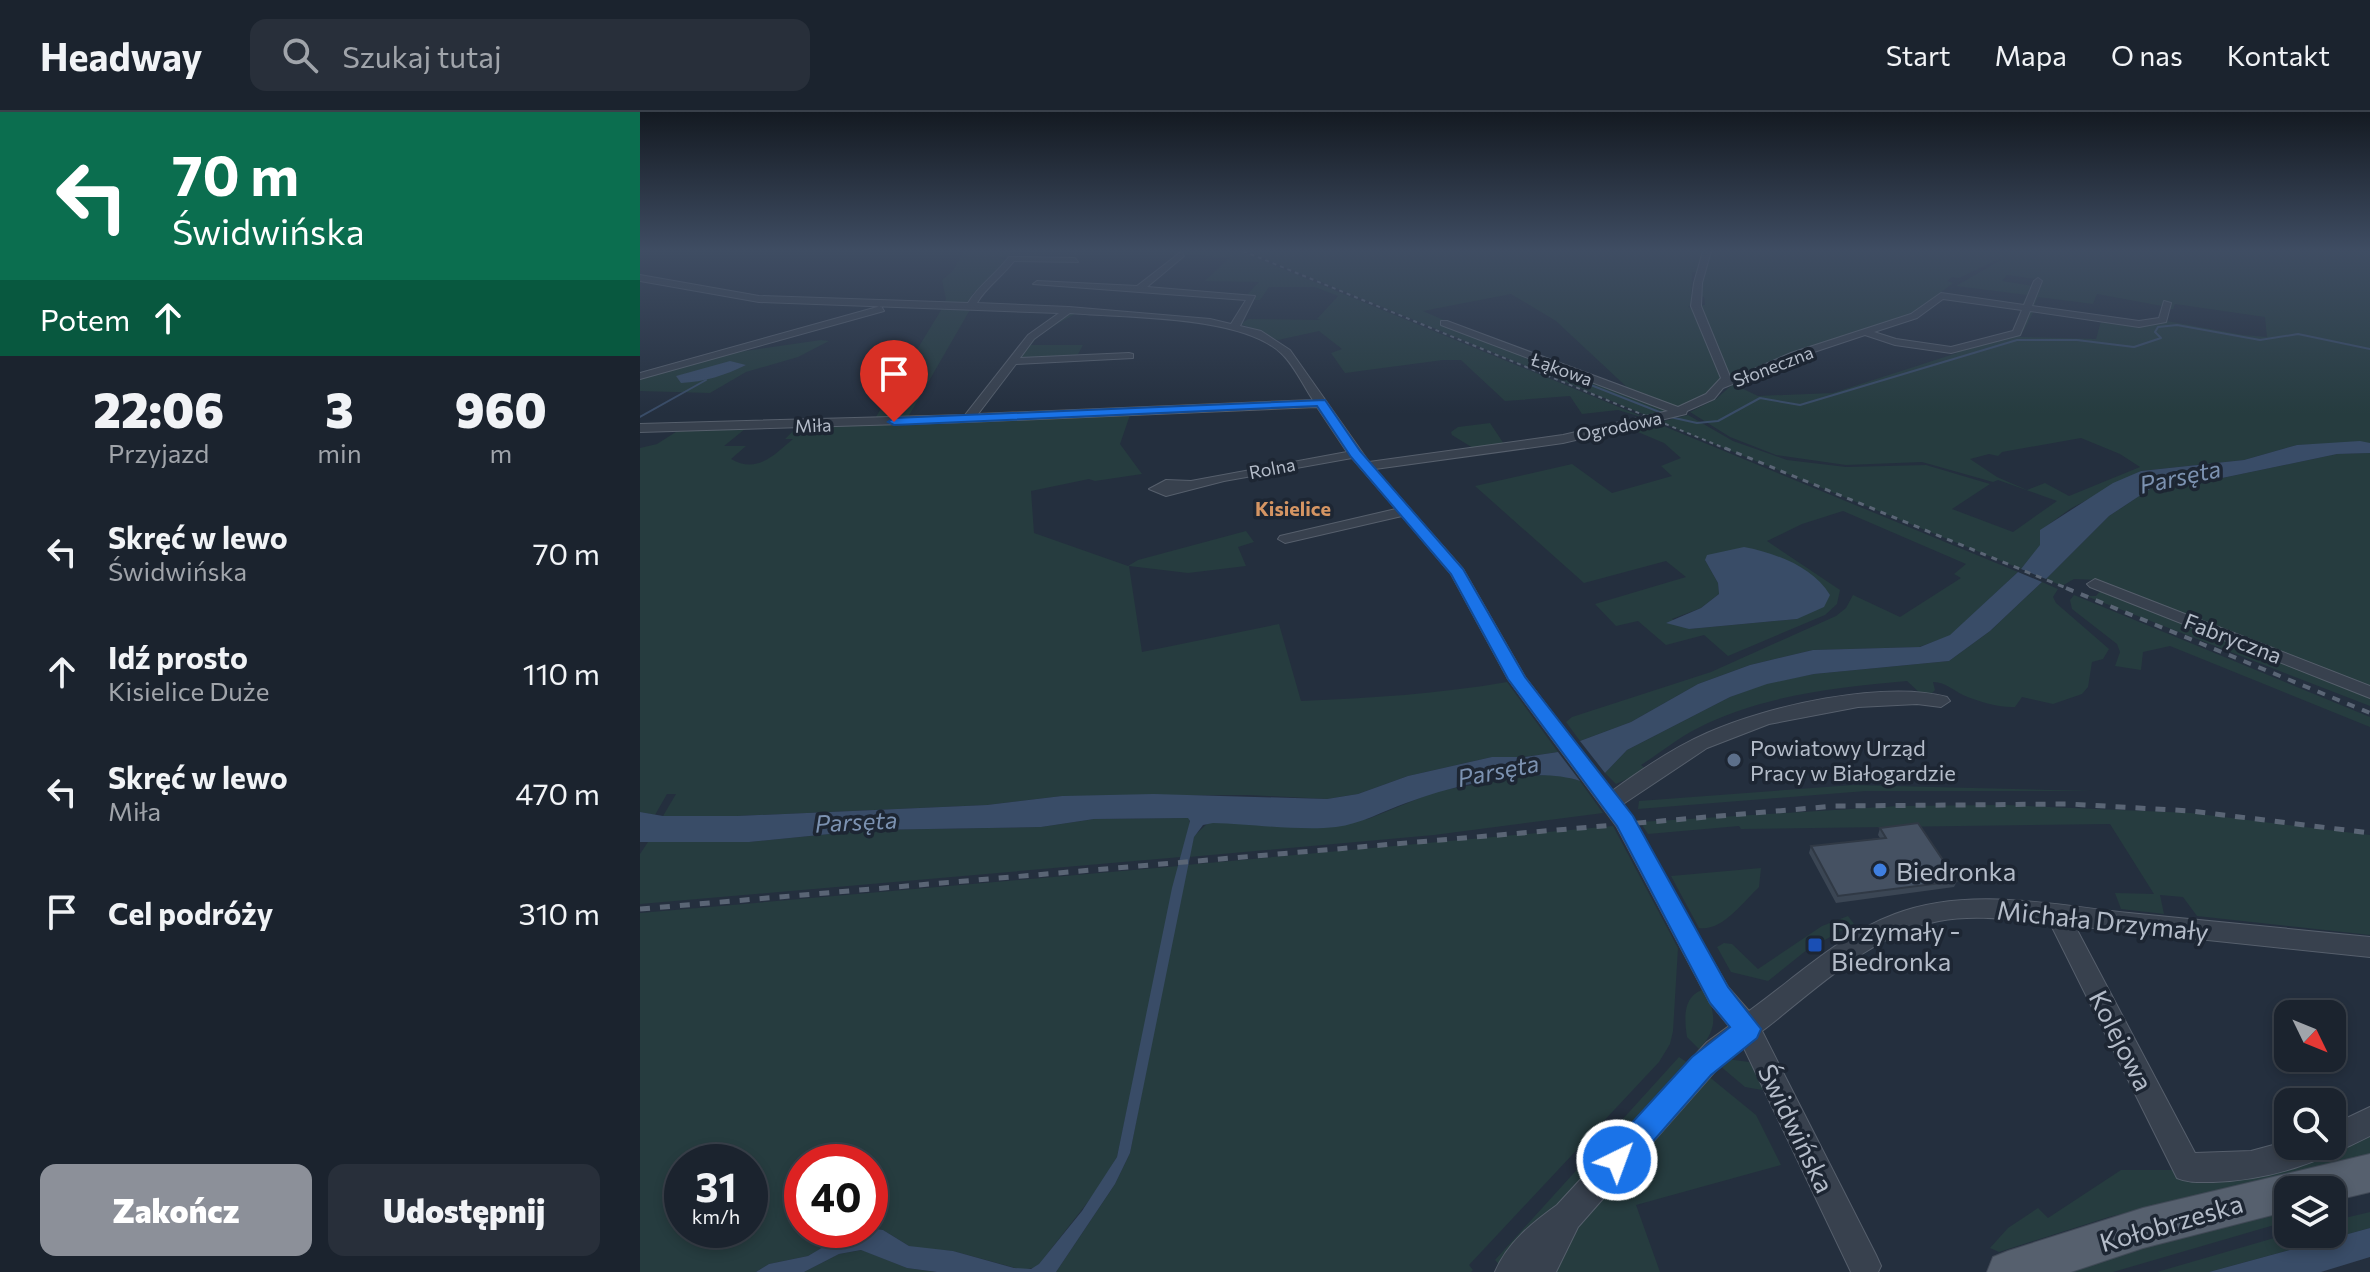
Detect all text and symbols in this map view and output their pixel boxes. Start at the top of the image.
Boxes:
search box [250,19,810,91]
text: Headway [40,32,202,79]
icon: search [278,33,322,77]
text: Szukaj tutaj [342,37,502,74]
text: Start [1886,38,1951,72]
text: Mapa [1995,38,2067,72]
text: O nas [2111,38,2183,72]
text: Kontakt [2227,38,2330,72]
text: 70 m [172,139,299,208]
icon: left [40,144,144,248]
text: Świdwińska [172,208,365,252]
icon: ahead [146,296,190,340]
text: Potem [40,300,130,337]
pin [860,340,928,422]
street label: Słoneczna [1730,341,1816,391]
street label: Łąkowa [1528,347,1596,390]
icon: arrive [872,352,916,396]
text: 22:06 [93,379,224,438]
text: 3 [325,379,354,438]
text: 960 [455,379,547,438]
street label: Ogrodowa [1574,406,1664,446]
street label: Miła [794,413,832,437]
text: Przyjazd [108,437,209,468]
text: min [317,437,362,468]
text: m [489,437,512,468]
street label: Rolna [1247,453,1297,483]
water label: Parsęta [2137,453,2223,499]
district label: Kisielice [1255,496,1331,520]
text: Skręć w lewo [108,518,288,555]
icon: left [40,530,84,574]
text: 70 m [533,534,600,571]
text: Świdwińska [108,555,247,586]
street label: Fabryczna [2180,607,2286,669]
text: Idź prosto [108,638,248,675]
icon: ahead [40,650,84,694]
text: 110 m [523,654,600,691]
text: Kisielice Duże [108,675,269,706]
place label: Powiatowy Urząd Pracy w Białogardzie [1750,734,1956,786]
water label: Parsęta [1455,748,1541,792]
marker: Powiatowy Urząd Pracy w Białogardzie [1725,751,1743,769]
text: Skręć w lewo [108,758,288,795]
icon: left [40,770,84,814]
text: 470 m [515,774,600,811]
text: Miła [108,795,161,826]
water label: Parsęta [814,804,898,838]
place label: Biedronka [1896,855,2016,886]
marker: Biedronka [1871,861,1889,879]
icon: arrive [40,890,84,934]
street label: Michała Drzymały [1996,893,2210,947]
text: Cel podróży [108,894,273,931]
text: 310 m [519,894,600,931]
place label: Drzymały - Biedronka [1831,915,1960,976]
marker: Drzymały - Biedronka [1806,936,1824,954]
street label: Kolejowa [2084,985,2160,1095]
north arrow [2274,1000,2346,1072]
map controls [2274,1000,2346,1248]
street label: Świdwińska [1753,1059,1841,1197]
button: search [2274,1088,2346,1160]
position arrow [1575,1118,1659,1202]
speed limit sign: 40 [784,1144,888,1248]
text: 31 [695,1161,737,1210]
button: Zakończ [40,1164,312,1256]
button: Udostępnij [328,1164,600,1256]
button: layers [2274,1176,2346,1248]
street label: Kołobrzeska [2096,1187,2246,1257]
text: km/h [692,1204,740,1228]

